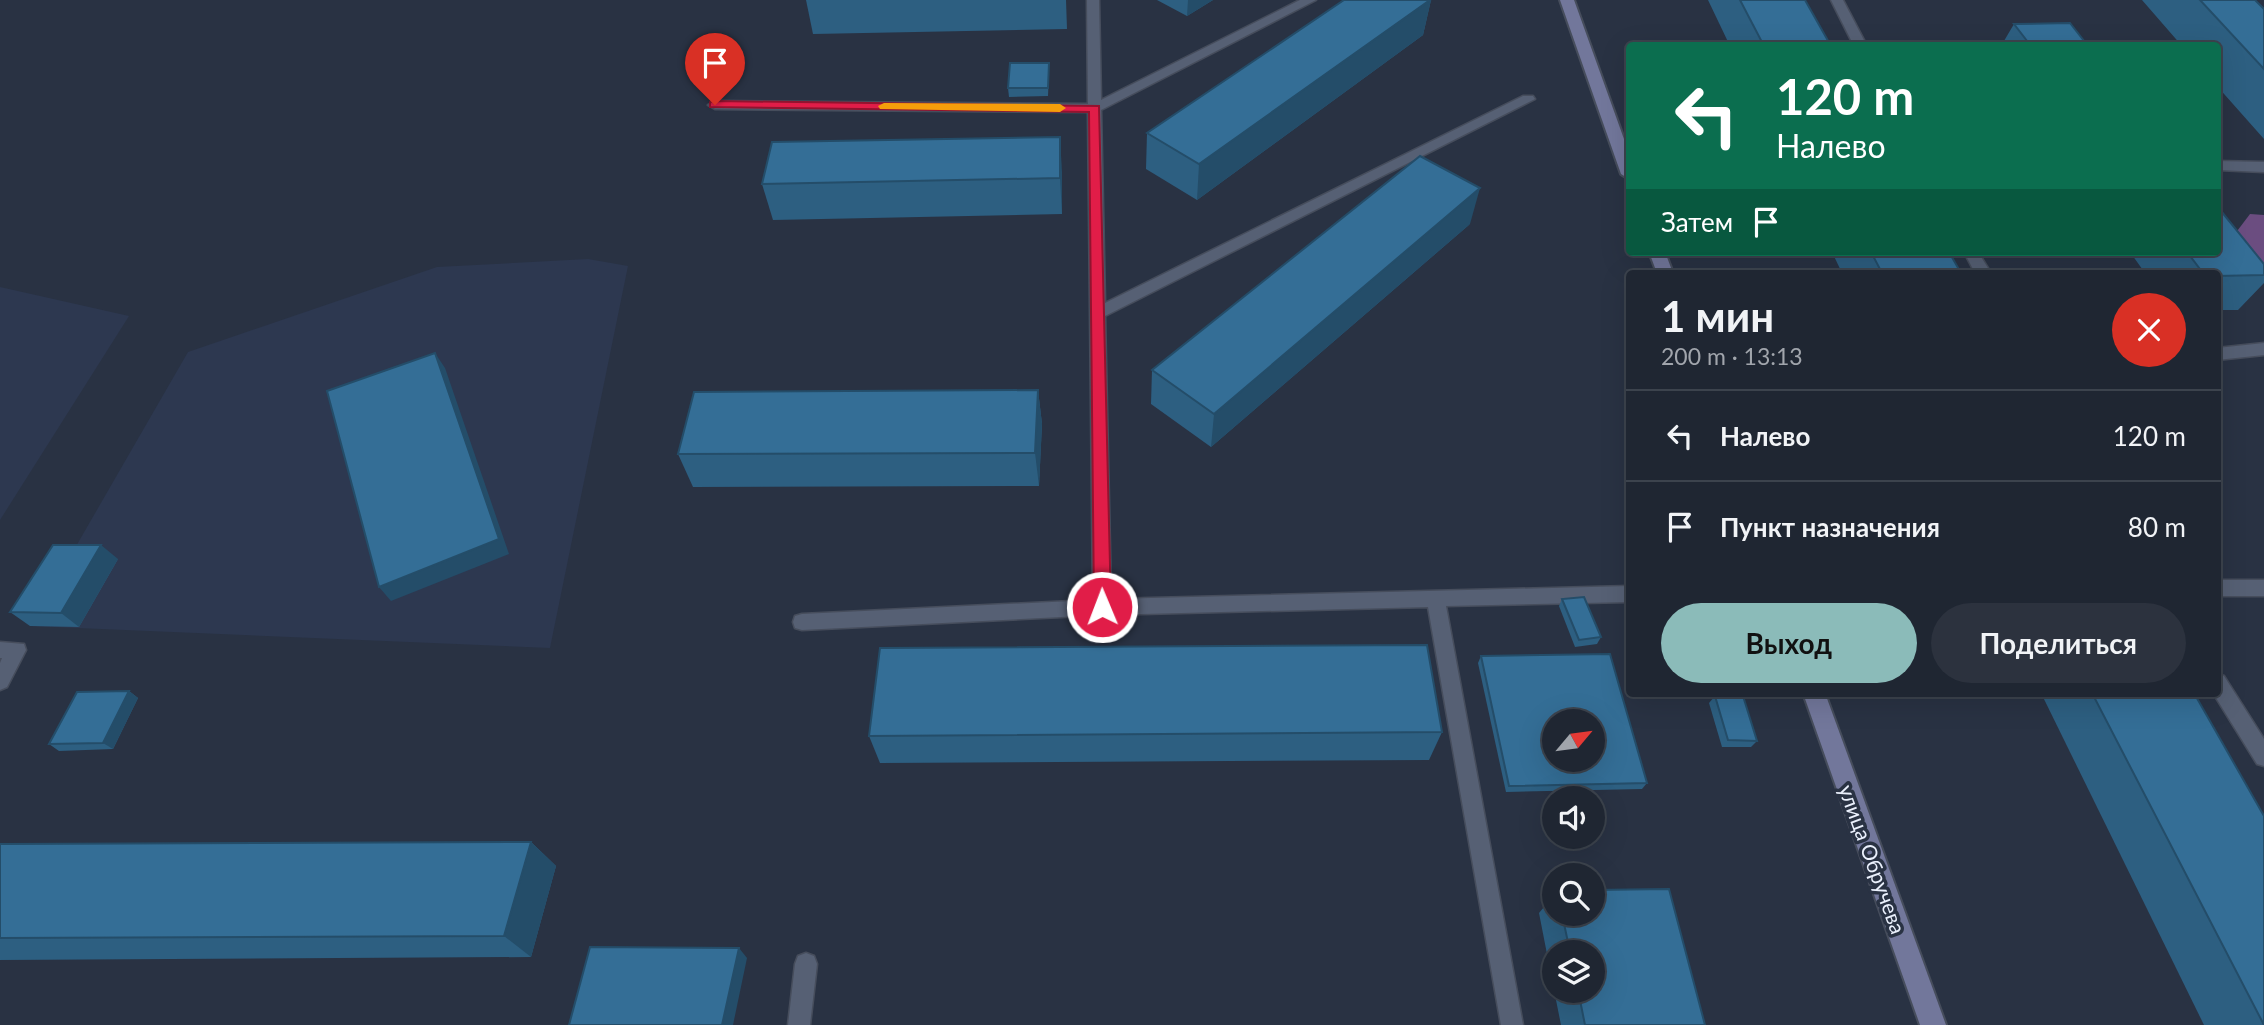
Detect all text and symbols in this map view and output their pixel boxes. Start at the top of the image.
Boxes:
pin [685,33,745,105]
icon: arrive [696,44,734,82]
text: 120 m [1776,67,1914,125]
icon: left [1661,70,1752,161]
text: Налево [1776,126,1886,165]
icon: arrive [1747,203,1785,241]
text: Затем [1661,206,1733,238]
text: 1 мин [1661,291,1774,341]
button: close [2112,293,2186,367]
text: 200 m · 13:13 [1661,342,1803,370]
icon: left [1661,417,1699,455]
text: Налево [1720,420,1810,452]
text: 120 m [2113,420,2186,452]
icon: arrive [1661,508,1699,546]
text: Пункт назначения [1720,511,1940,543]
text: 80 m [2128,511,2186,543]
position arrow [1065,570,1139,644]
button: Выход [1661,603,1917,683]
button: Поделиться [1931,603,2186,683]
north arrow [1542,709,1605,772]
map controls [1542,709,1605,1003]
street label: улица Обручева [1834,781,1912,937]
button: sound [1542,786,1605,849]
button: search [1542,863,1605,926]
button: layers [1542,940,1605,1003]

